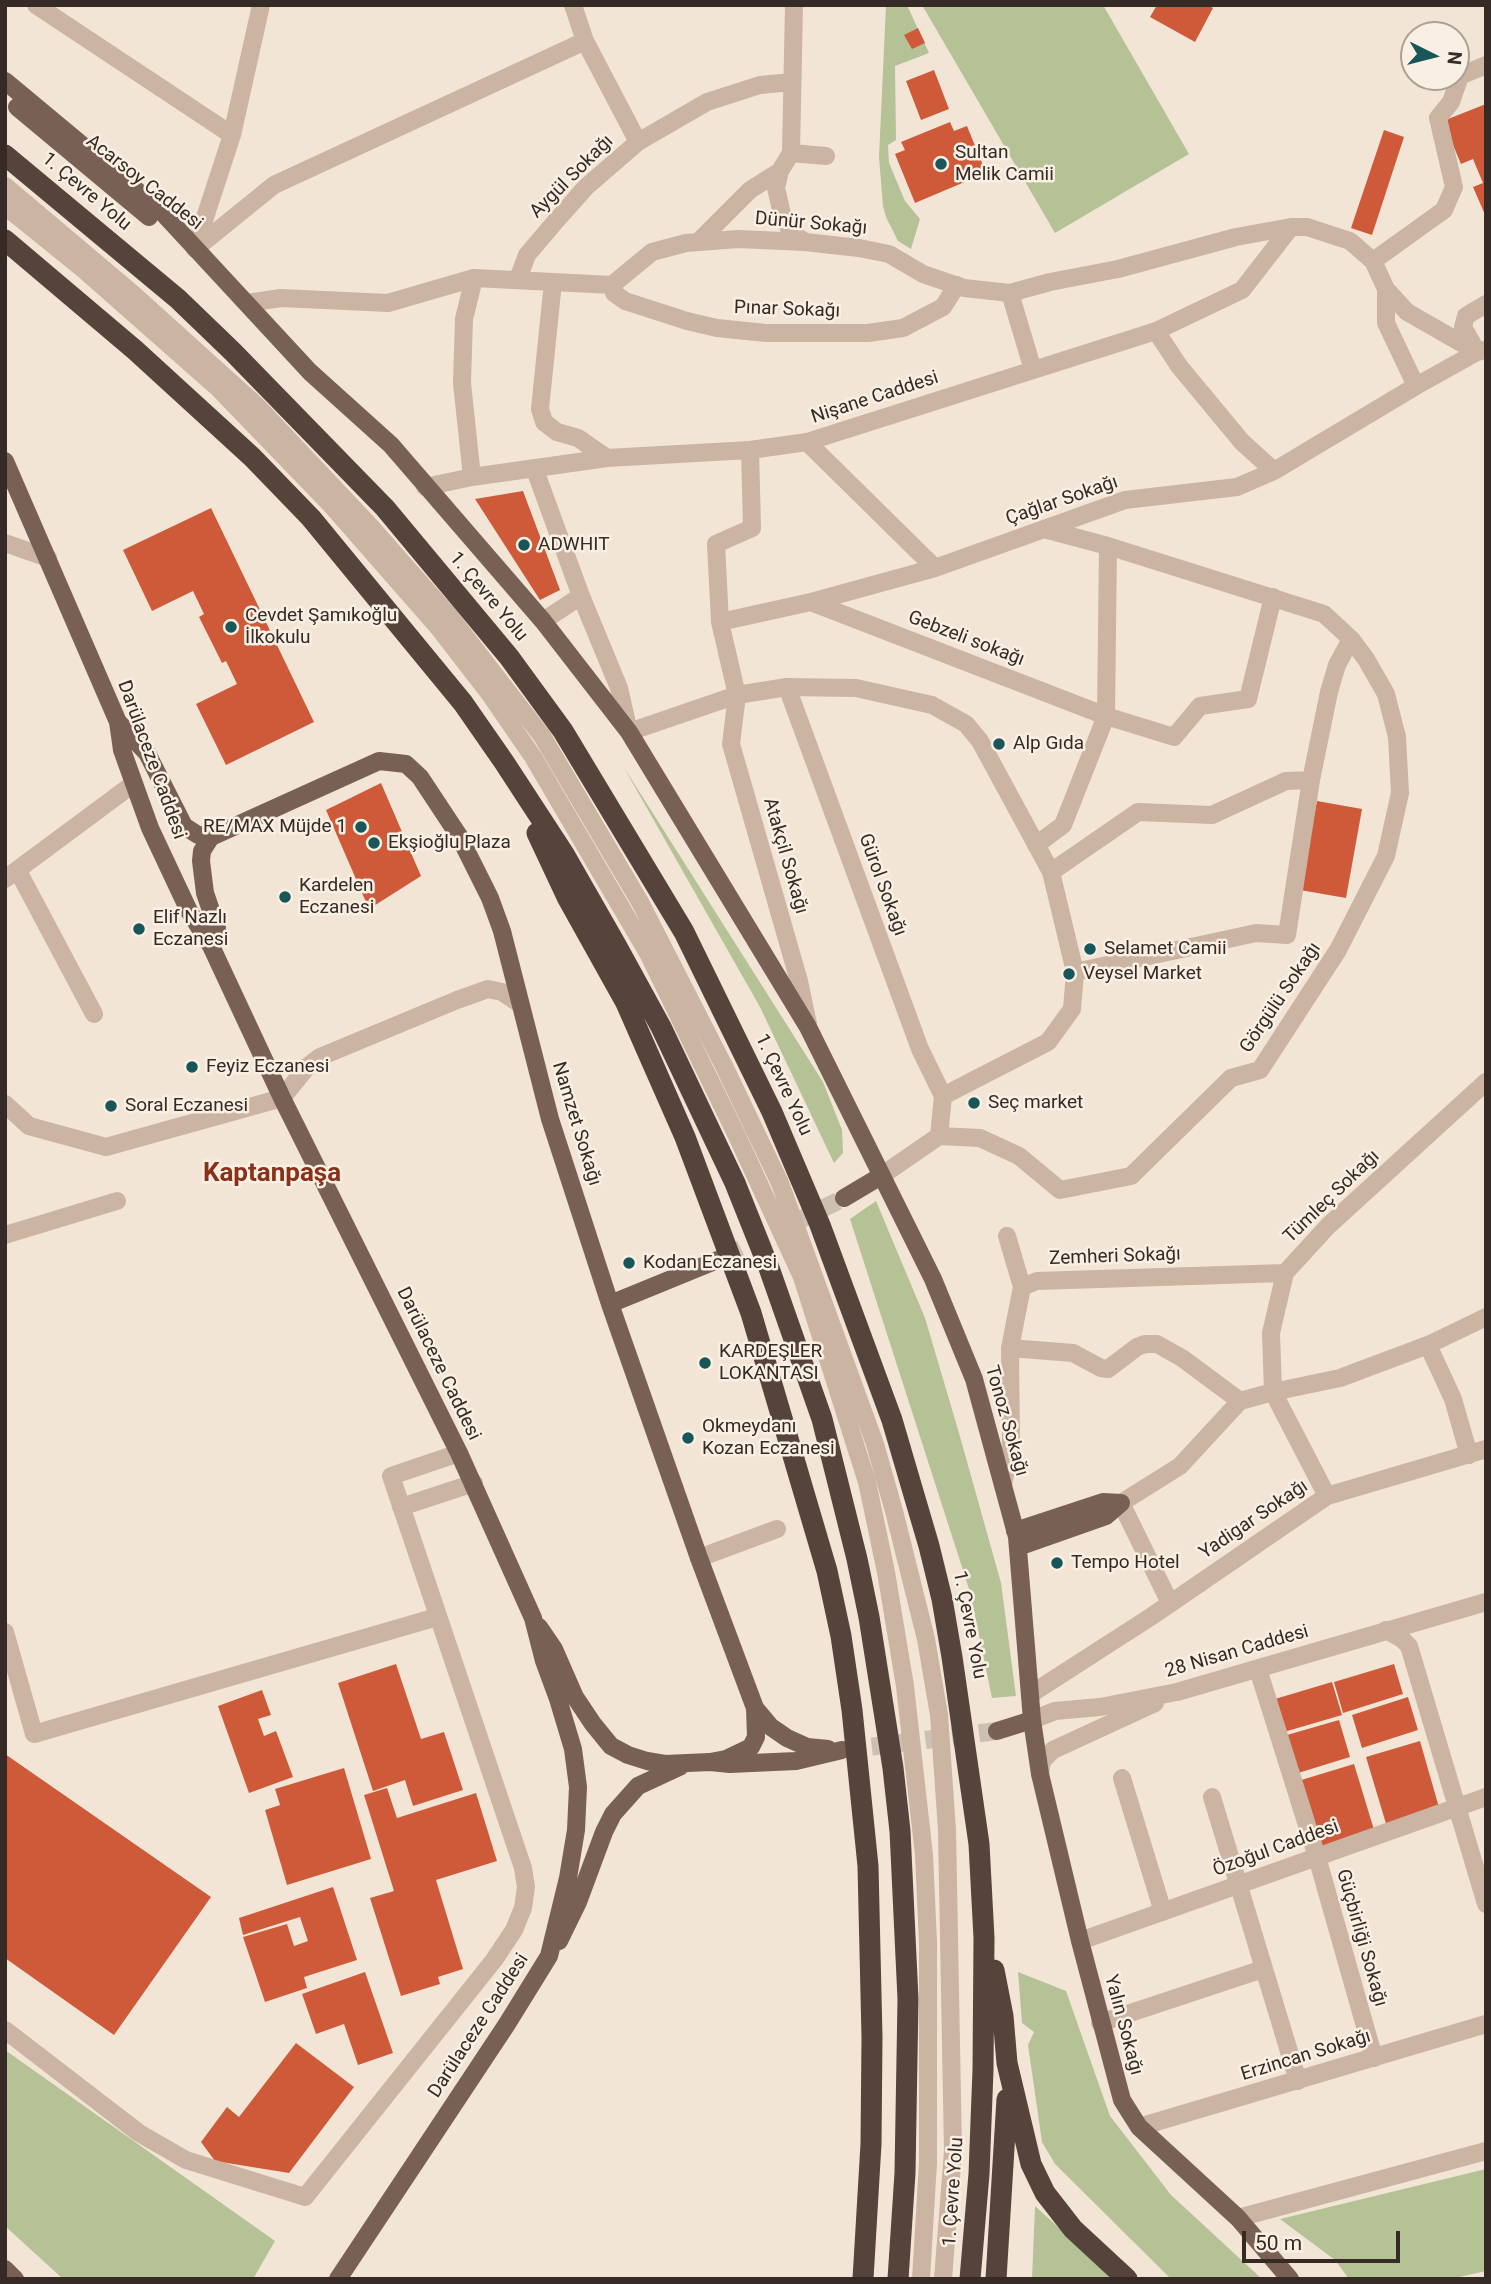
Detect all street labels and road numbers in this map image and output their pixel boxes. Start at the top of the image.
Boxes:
street label: Acarsoy Caddesi [81,130,207,236]
street label: Aygül Sokağı [525,130,619,224]
street label: 1. Çevre Yolu [37,148,135,236]
street label: Dünür Sokağı [754,208,868,240]
street label: Pınar Sokağı [734,297,840,323]
street label: Nişane Caddesi [809,367,941,429]
street label: Çağlar Sokağı [1003,471,1121,531]
street label: 1. Çevre Yolu [444,548,532,646]
street label: Gebzeli sokağı [905,606,1027,672]
street label: Darülaceze Caddesi [112,677,190,843]
street label: Atakçil Sokağı [758,795,812,917]
street label: Gürol Sokağı [853,831,911,939]
street label: Görgülü Sokağı [1236,938,1326,1058]
street label: 1. Çevre Yolu [749,1030,817,1140]
street label: Namzet Sokağı [546,1059,606,1189]
street label: Tümleç Sokağı [1279,1146,1385,1248]
street label: Zemheri Sokağı [1049,1243,1181,1271]
street label: Darülaceze Caddesi [391,1284,485,1444]
street label: Tonoz Sokağı [979,1363,1033,1479]
street label: Yadigar Sokağı [1195,1475,1313,1565]
street label: 1. Çevre Yolu [947,1569,991,1681]
street label: 28 Nisan Caddesi [1163,1621,1311,1683]
street label: Özoğul Caddesi [1210,1816,1342,1882]
street label: Güçbirliği Sokağı [1331,1867,1391,2009]
street label: Darülaceze Caddesi [424,1950,534,2102]
street label: Yalın Sokağı [1099,1972,1147,2078]
street label: Erzincan Sokağı [1238,2025,1374,2087]
street label: 1. Çevre Yolu [939,2136,969,2248]

